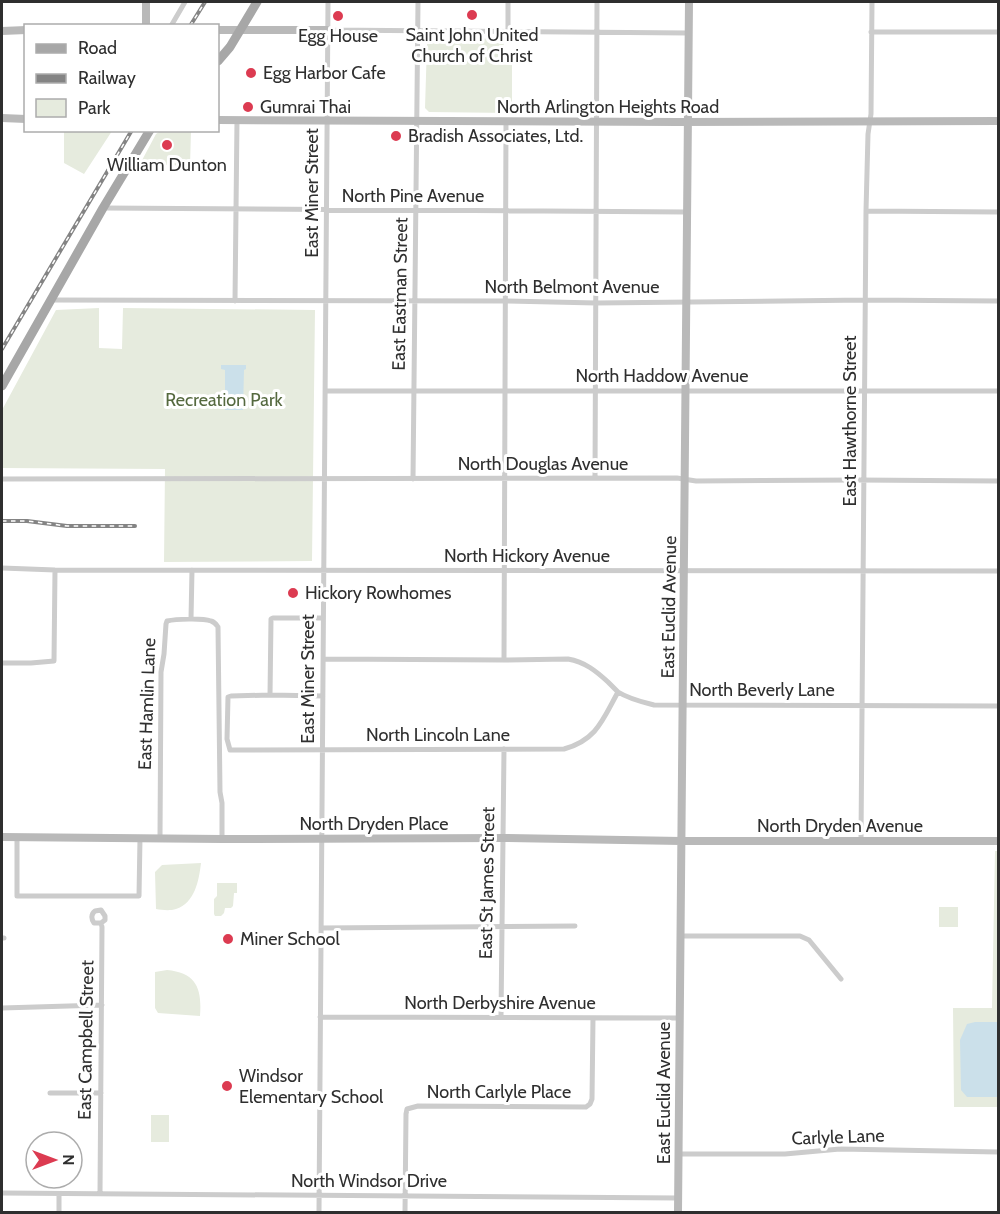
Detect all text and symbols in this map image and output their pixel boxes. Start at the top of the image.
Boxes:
marker: Saint John United Church of Christ [465,8,479,22]
marker: Egg House [331,9,345,23]
legend [24,24,219,132]
place label: Saint John United Church of Christ [406,24,538,67]
place label: Egg House [298,25,378,47]
text: Road [78,37,117,59]
place label: Egg Harbor Cafe [263,62,386,84]
marker: Egg Harbor Cafe [244,66,258,80]
text: Railway [78,67,136,89]
place label: Gumrai Thai [260,96,351,118]
street label: North Arlington Heights Road [497,96,719,118]
text: Park [78,97,111,119]
marker: Gumrai Thai [241,100,255,114]
place label: Bradish Associates, Ltd. [408,125,583,147]
street label: East Miner Street [301,128,323,258]
marker: Bradish Associates, Ltd. [389,129,403,143]
marker: William Dunton [160,138,174,152]
place label: William Dunton [107,154,227,176]
street label: North Pine Avenue [342,185,484,207]
street label: East Eastman Street [388,217,412,371]
street label: North Belmont Avenue [485,276,659,298]
street label: East Hawthorne Street [839,335,861,507]
street label: North Haddow Avenue [575,365,749,387]
park label: Recreation Park [165,389,284,411]
street label: North Douglas Avenue [458,453,628,475]
street label: East Euclid Avenue [657,536,681,678]
street label: North Hickory Avenue [444,545,610,567]
place label: Hickory Rowhomes [305,582,451,604]
marker: Hickory Rowhomes [286,586,300,600]
street label: East Miner Street [297,614,319,744]
street label: East Hamlin Lane [134,638,160,770]
street label: North Beverly Lane [689,679,835,701]
street label: North Lincoln Lane [366,724,510,746]
street label: East St James Street [475,807,499,959]
street label: North Dryden Place [299,813,449,835]
street label: North Dryden Avenue [757,815,923,837]
place label: Miner School [240,928,341,950]
marker: Miner School [221,932,235,946]
street label: East Campbell Street [74,960,98,1120]
street label: North Derbyshire Avenue [404,992,596,1014]
street label: East Euclid Avenue [653,1022,675,1164]
place label: Windsor Elementary School [239,1065,384,1108]
marker: Windsor Elementary School [220,1079,234,1093]
street label: North Carlyle Place [427,1081,571,1103]
street label: Carlyle Lane [791,1124,885,1150]
north arrow [24,1130,84,1190]
text: N [59,1154,78,1166]
street label: North Windsor Drive [291,1170,447,1192]

